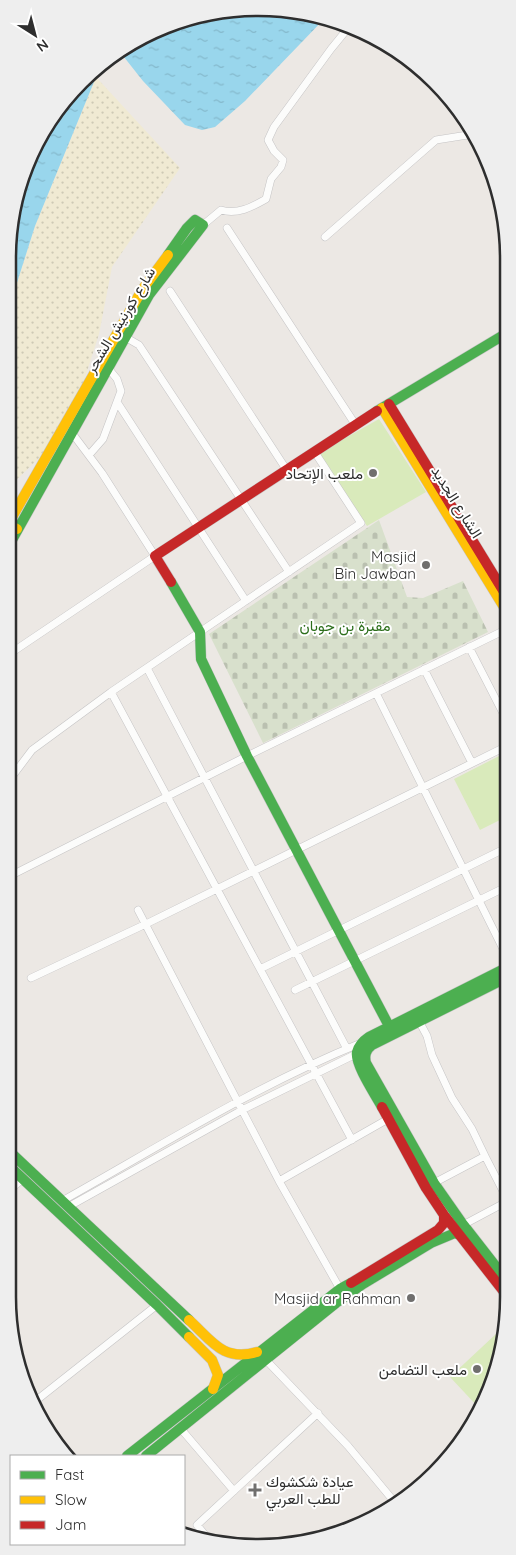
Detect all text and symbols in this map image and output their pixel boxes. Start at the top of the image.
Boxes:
north arrow [10,10,60,60]
text: N [33,35,52,56]
street label: شارع كورنيش الشحر [80,263,161,378]
street label: الشارع الجديد [426,462,487,543]
place label: ملعب الإتحاد [286,464,363,484]
marker: ملعب الإتحاد [367,467,379,479]
place label: Masjid Bin Jawban [335,547,416,583]
marker: Masjid Bin Jawban [420,559,432,571]
park label: مقبرة بن جوبان [300,616,390,636]
place label: Masjid ar Rahman [274,1289,401,1308]
marker: Masjid ar Rahman [405,1292,417,1304]
place label: ملعب التضامن [379,1360,467,1380]
marker: ملعب التضامن [471,1363,483,1375]
legend [10,1455,185,1545]
text: Fast [55,1465,84,1484]
place label: عيادة شكشوك للطب العربي [266,1472,354,1512]
marker: عيادة شكشوك للطب العربي [248,1483,262,1497]
text: Slow [55,1490,87,1509]
text: Jam [55,1515,86,1534]

